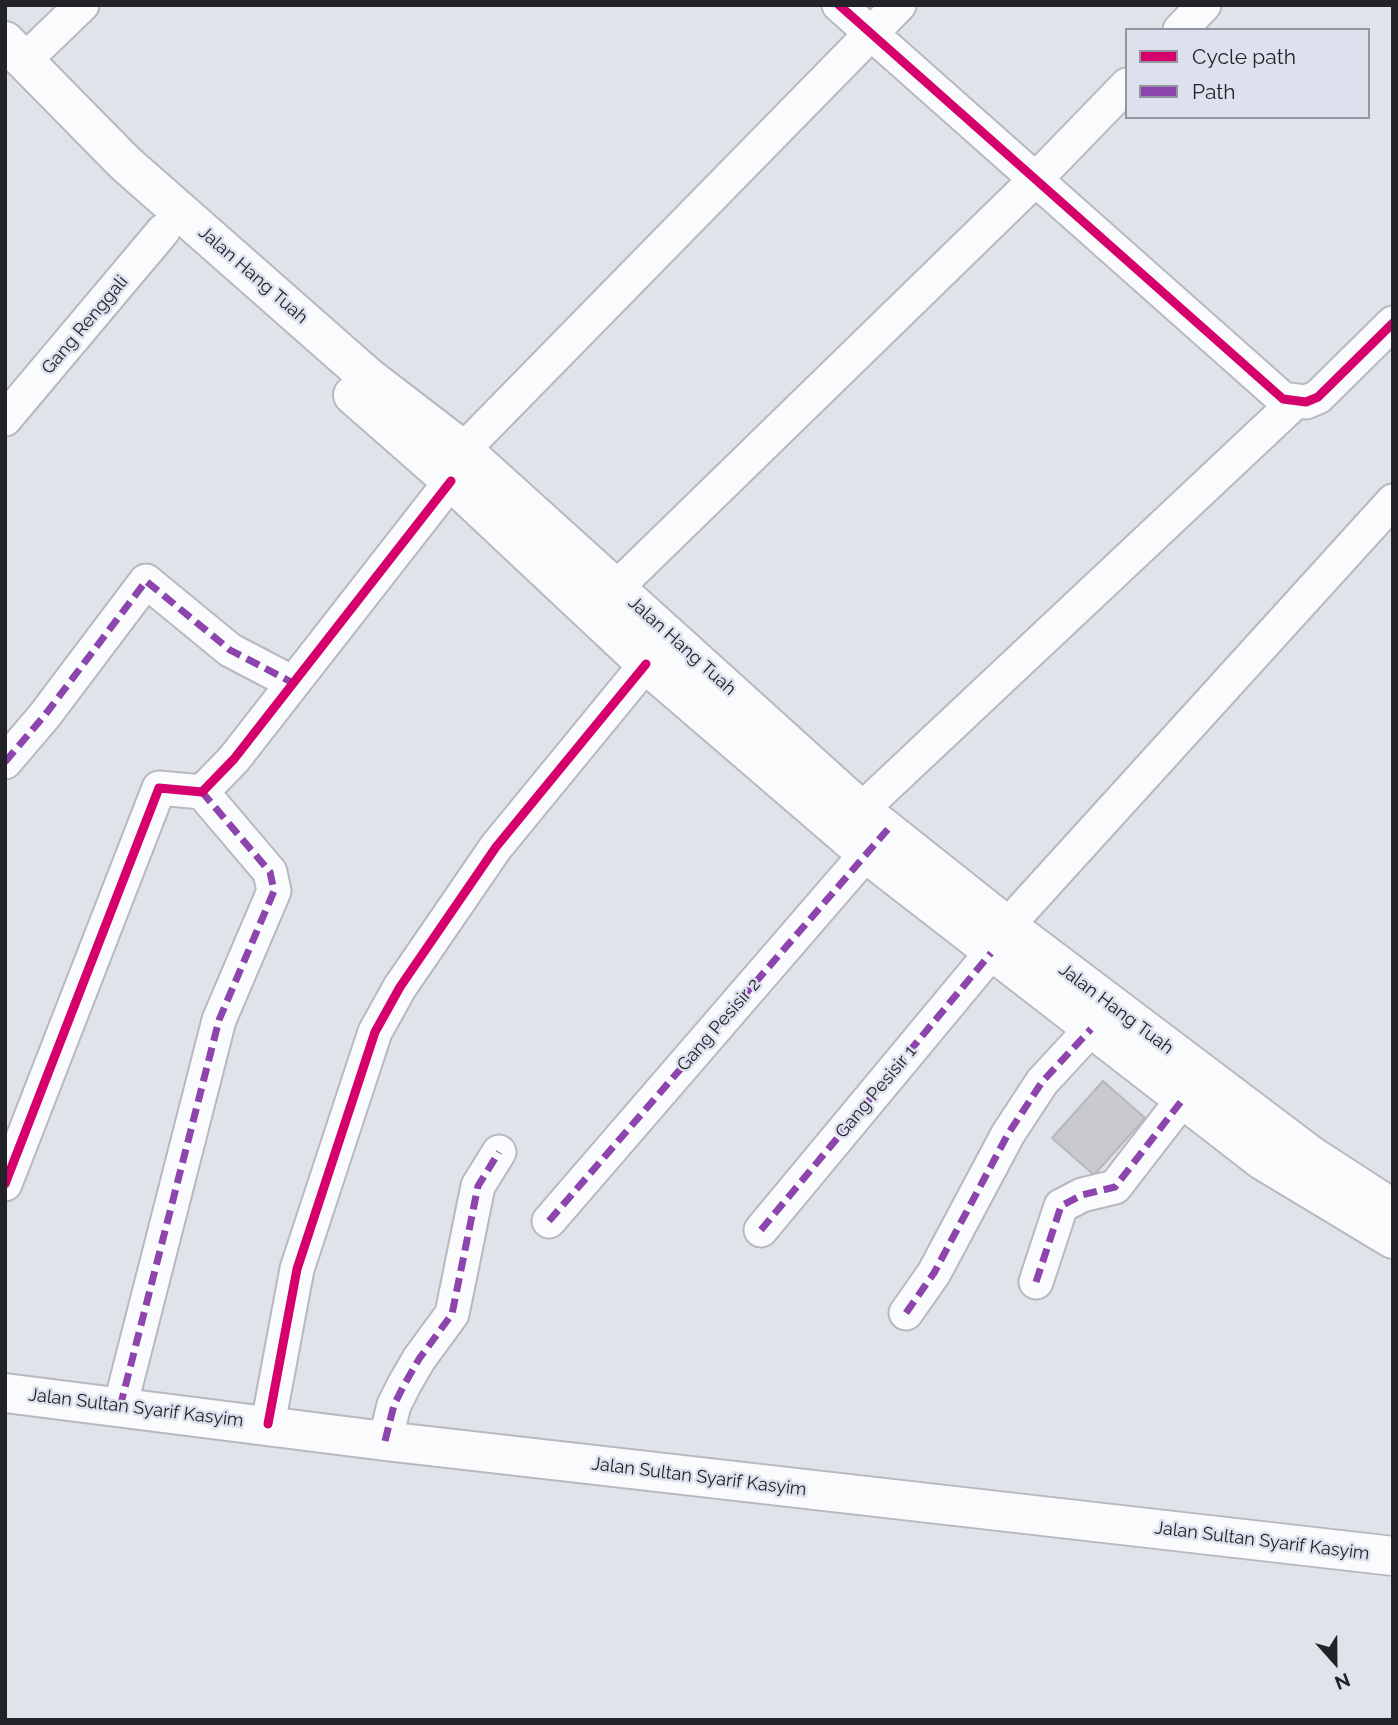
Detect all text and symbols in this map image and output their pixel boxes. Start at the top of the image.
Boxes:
legend [1125,28,1370,119]
text: Cycle path [1192,44,1296,69]
text: Path [1192,79,1236,104]
street label: Jalan Hang Tuah [194,222,312,328]
street label: Gang Renggali [37,271,133,379]
street label: Jalan Hang Tuah [624,592,740,700]
street label: Jalan Hang Tuah [1054,959,1178,1059]
street label: Gang Pesisir 2 [673,974,765,1076]
street label: Gang Pesisir 1 [831,1041,921,1143]
street label: Jalan Sultan Syarif Kasyim [27,1384,245,1432]
street label: Jalan Sultan Syarif Kasyim [590,1453,808,1501]
street label: Jalan Sultan Syarif Kasyim [1153,1517,1371,1565]
north arrow [1300,1627,1370,1697]
text: N [1332,1669,1353,1694]

